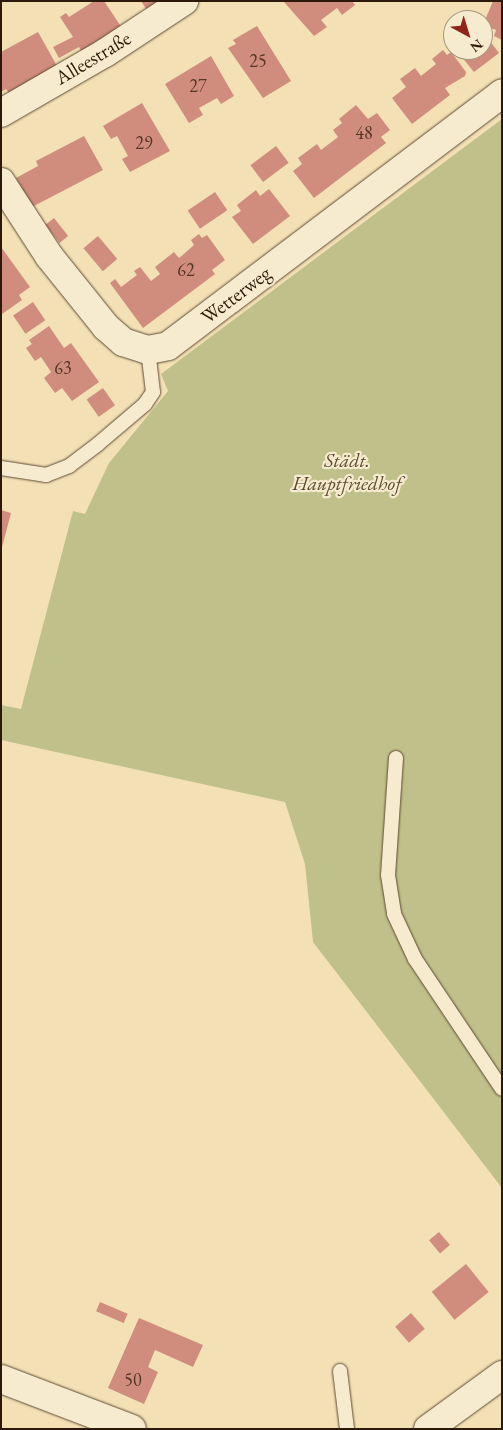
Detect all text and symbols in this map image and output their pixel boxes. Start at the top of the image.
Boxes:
north arrow [443,10,493,60]
street label: Alleestraße [51,26,135,90]
text: N [467,35,487,56]
house number: 25 [249,50,267,72]
house number: 27 [189,75,207,97]
house number: 48 [355,122,373,144]
house number: 29 [135,132,153,154]
house number: 62 [177,259,195,281]
street label: Wetterweg [196,261,276,329]
house number: 63 [54,357,72,379]
park label: Städt. Hauptfriedhof [292,448,402,495]
house number: 50 [124,1369,142,1391]

